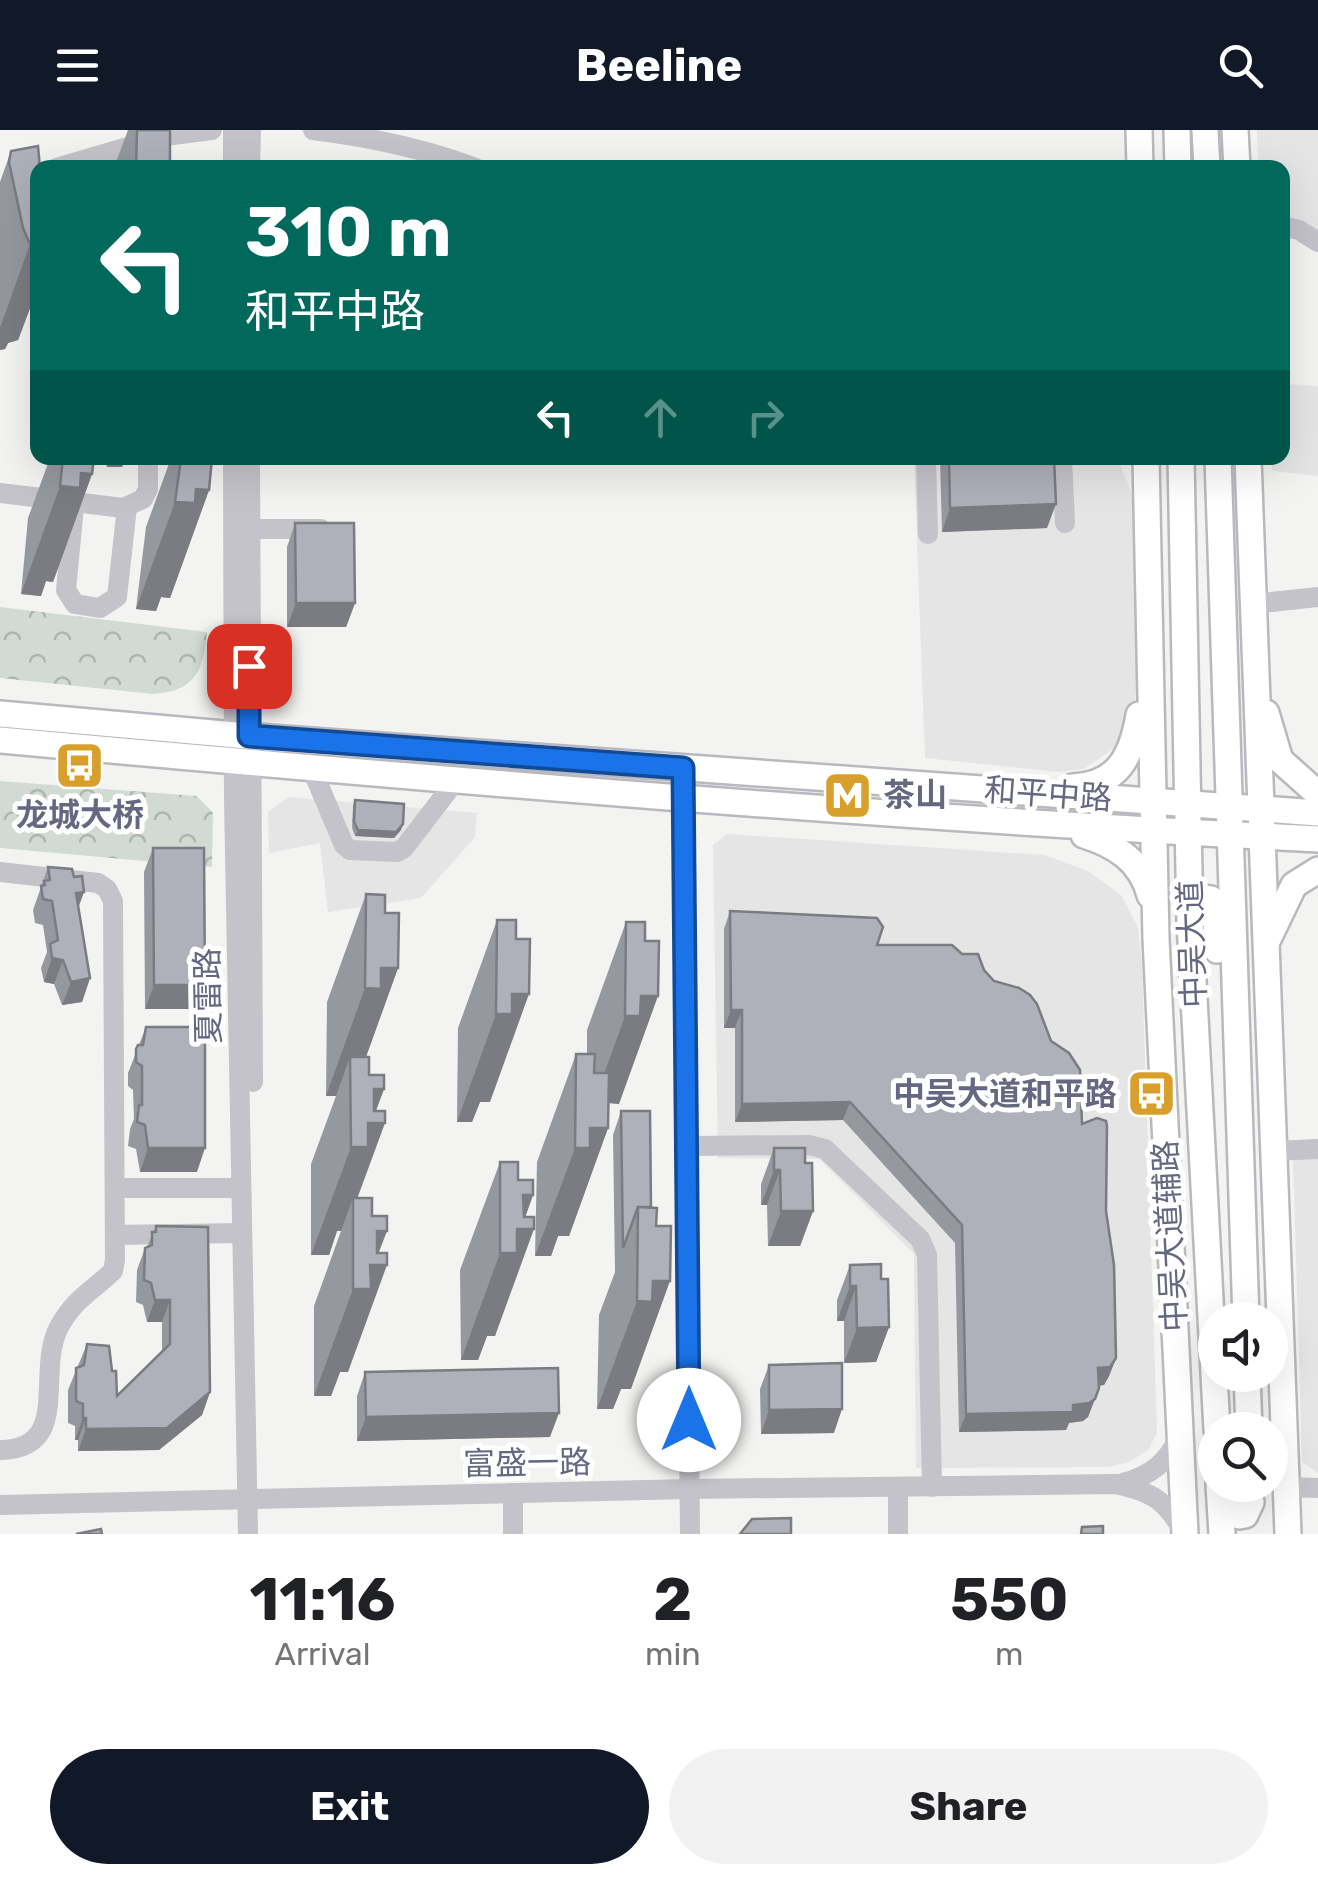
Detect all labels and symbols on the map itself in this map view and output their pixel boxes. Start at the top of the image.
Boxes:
pin [207,624,292,709]
bus stop icon: 龙城大桥 [54,739,106,791]
metro station icon: 茶山 [822,769,874,821]
street label: 和平中路 [983,771,1113,817]
place label: 茶山 [883,776,947,814]
place label: 龙城大桥 [16,796,144,834]
street label: 中吴大道 [1171,879,1213,1009]
street label: 夏雷路 [188,948,228,1044]
bus stop icon: 中吴大道和平路 [1126,1068,1178,1120]
place label: 中吴大道和平路 [893,1075,1117,1113]
street label: 中吴大道辅路 [1146,1139,1194,1333]
position arrow [637,1368,741,1472]
street label: 富盛一路 [463,1443,591,1483]

